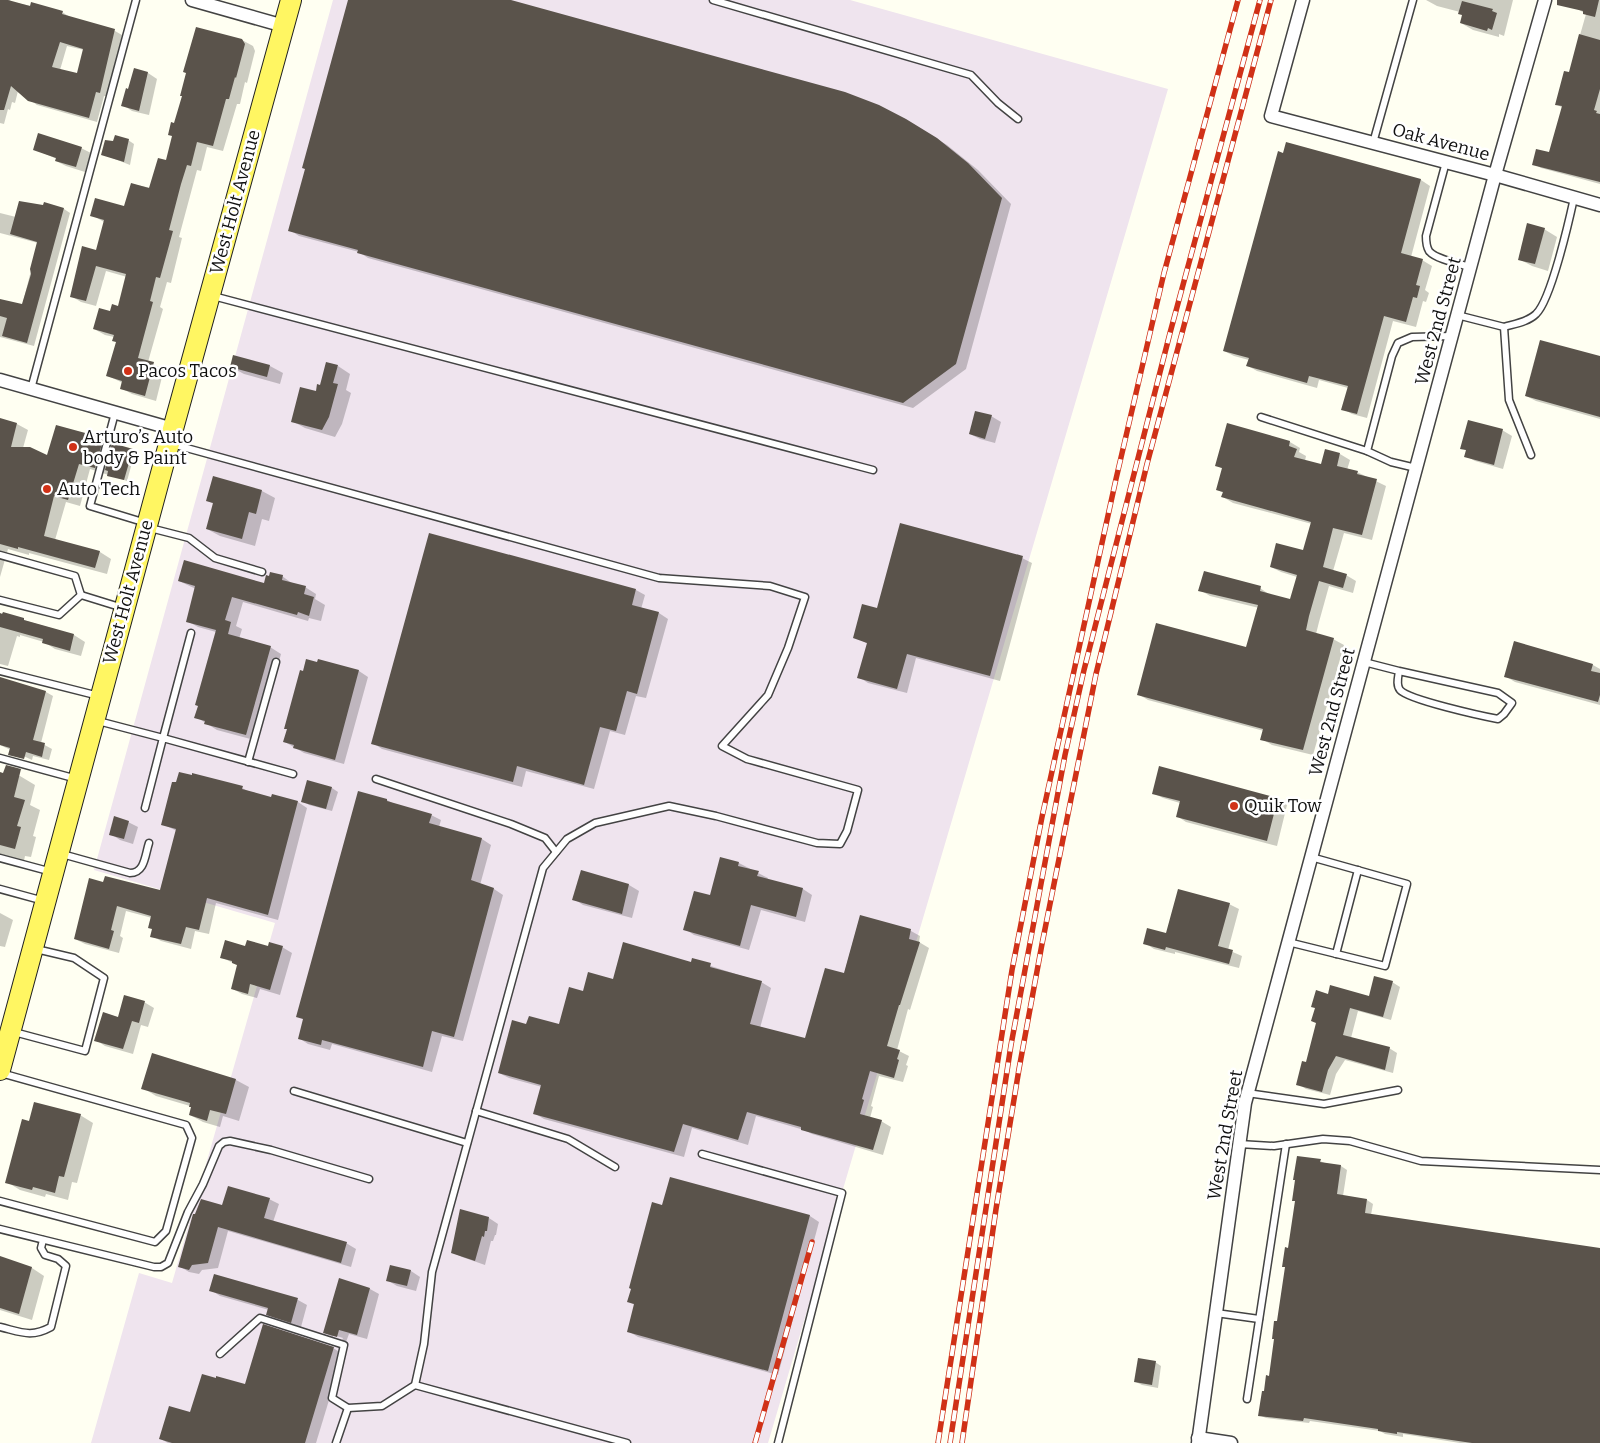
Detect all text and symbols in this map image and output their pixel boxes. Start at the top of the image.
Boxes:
street label: Oak Avenue [1390,118,1492,166]
street label: West Holt Avenue [205,127,265,277]
street label: West 2nd Street [1410,254,1466,388]
place label: Pacos Tacos [138,360,237,382]
marker: Pacos Tacos [122,365,134,377]
place label: Arturo’s Auto body & Paint [83,426,193,469]
marker: Arturo’s Auto body & Paint [67,441,79,453]
place label: Auto Tech [57,478,140,500]
marker: Auto Tech [41,483,53,495]
street label: West Holt Avenue [98,517,158,667]
street label: West 2nd Street [1304,645,1360,779]
place label: Quik Tow [1244,795,1322,817]
marker: Quik Tow [1228,800,1240,812]
street label: West 2nd Street [1203,1068,1247,1202]

